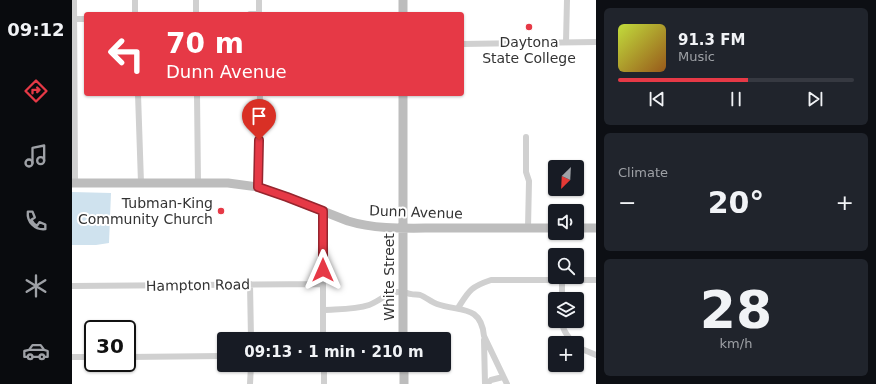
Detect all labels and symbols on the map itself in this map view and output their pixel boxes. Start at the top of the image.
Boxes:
marker: Daytona State College [524,22,534,32]
place label: Daytona State College [482,34,576,66]
pin [242,99,276,140]
north arrow [548,160,584,196]
place label: Tubman-King Community Church [78,195,213,227]
street label: Dunn Avenue [369,202,463,222]
marker: Tubman-King Community Church [216,206,226,216]
street label: White Street [381,233,397,321]
position arrow [302,249,344,291]
street label: Hampton Road [146,276,250,294]
speed limit sign: 30 [84,320,136,372]

